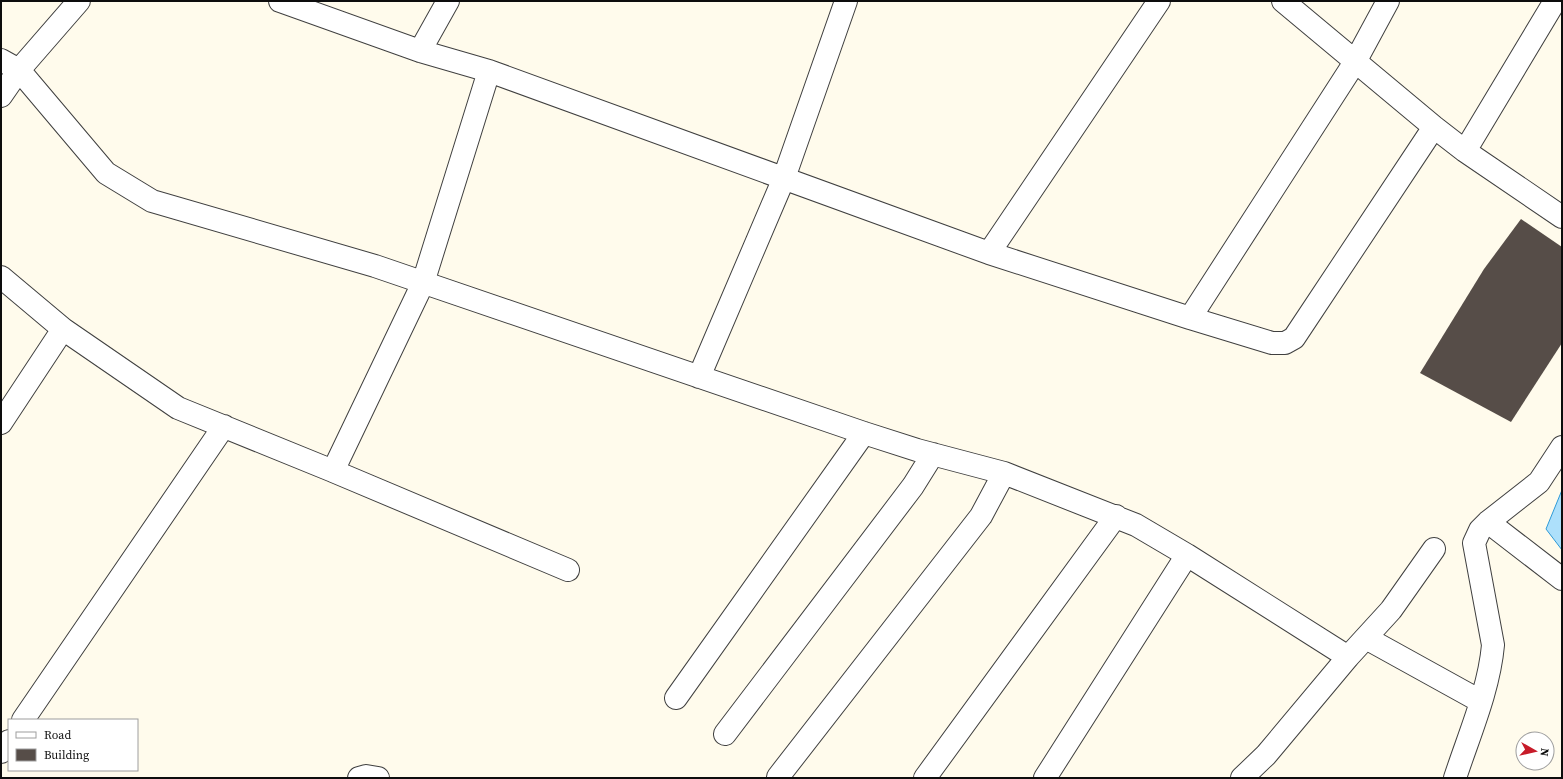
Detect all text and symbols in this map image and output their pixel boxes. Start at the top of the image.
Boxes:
legend [8,719,138,771]
text: Road [44,727,71,743]
north arrow [1515,731,1555,771]
text: Building [44,747,89,763]
text: N [1536,747,1552,757]

